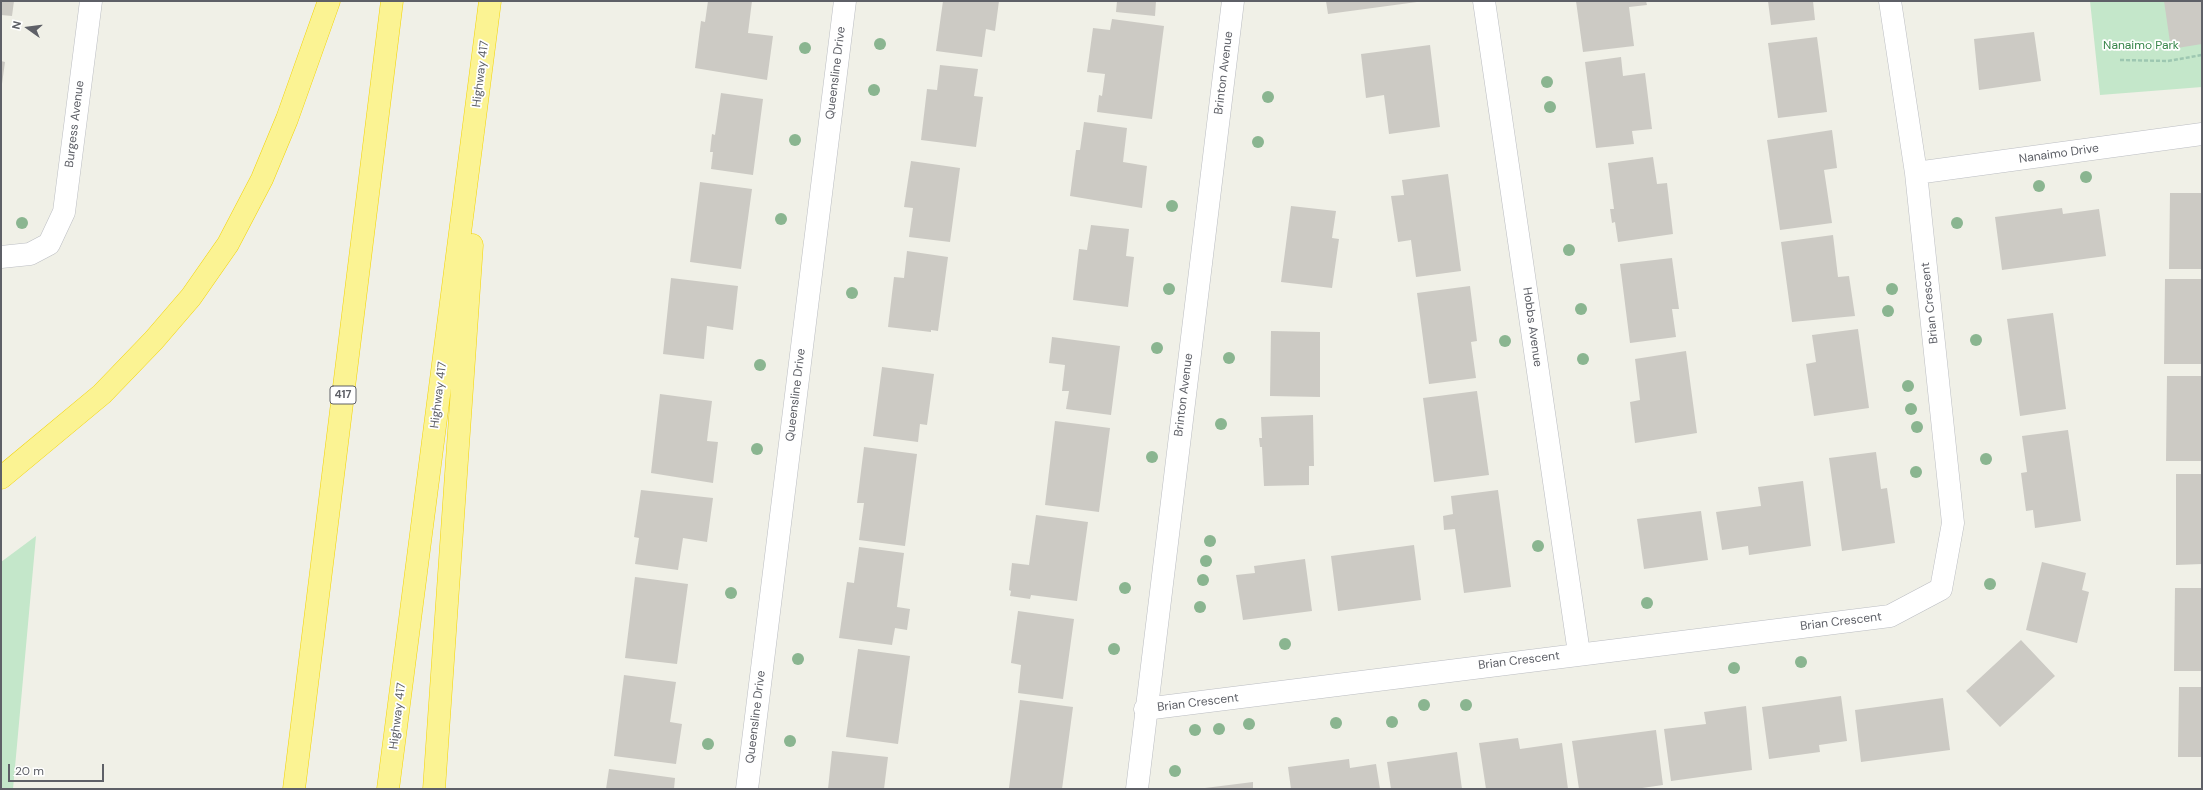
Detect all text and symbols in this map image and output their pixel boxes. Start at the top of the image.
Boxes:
north arrow [8,8,48,48]
text: N [9,20,24,31]
street label: Queensline Drive [823,26,849,120]
street label: Brinton Avenue [1212,30,1236,116]
park label: Nanaimo Park [2103,39,2179,53]
street label: Highway 417 [470,40,492,108]
street label: Burgess Avenue [63,80,87,168]
street label: Nanaimo Drive [2018,141,2100,167]
street label: Brian Crescent [1919,261,1941,345]
street label: Hobbs Avenue [1519,286,1545,368]
street label: Queensline Drive [783,348,809,442]
street label: Brinton Avenue [1172,352,1196,438]
street label: Highway 417 [428,361,450,429]
road number: 417 [330,386,356,404]
street label: Brian Crescent [1799,610,1883,634]
street label: Brian Crescent [1477,649,1561,673]
street label: Queensline Drive [743,670,769,764]
street label: Highway 417 [387,682,409,750]
street label: Brian Crescent [1156,691,1240,715]
scale bar [10,756,106,782]
text: 20 m [15,763,44,779]

